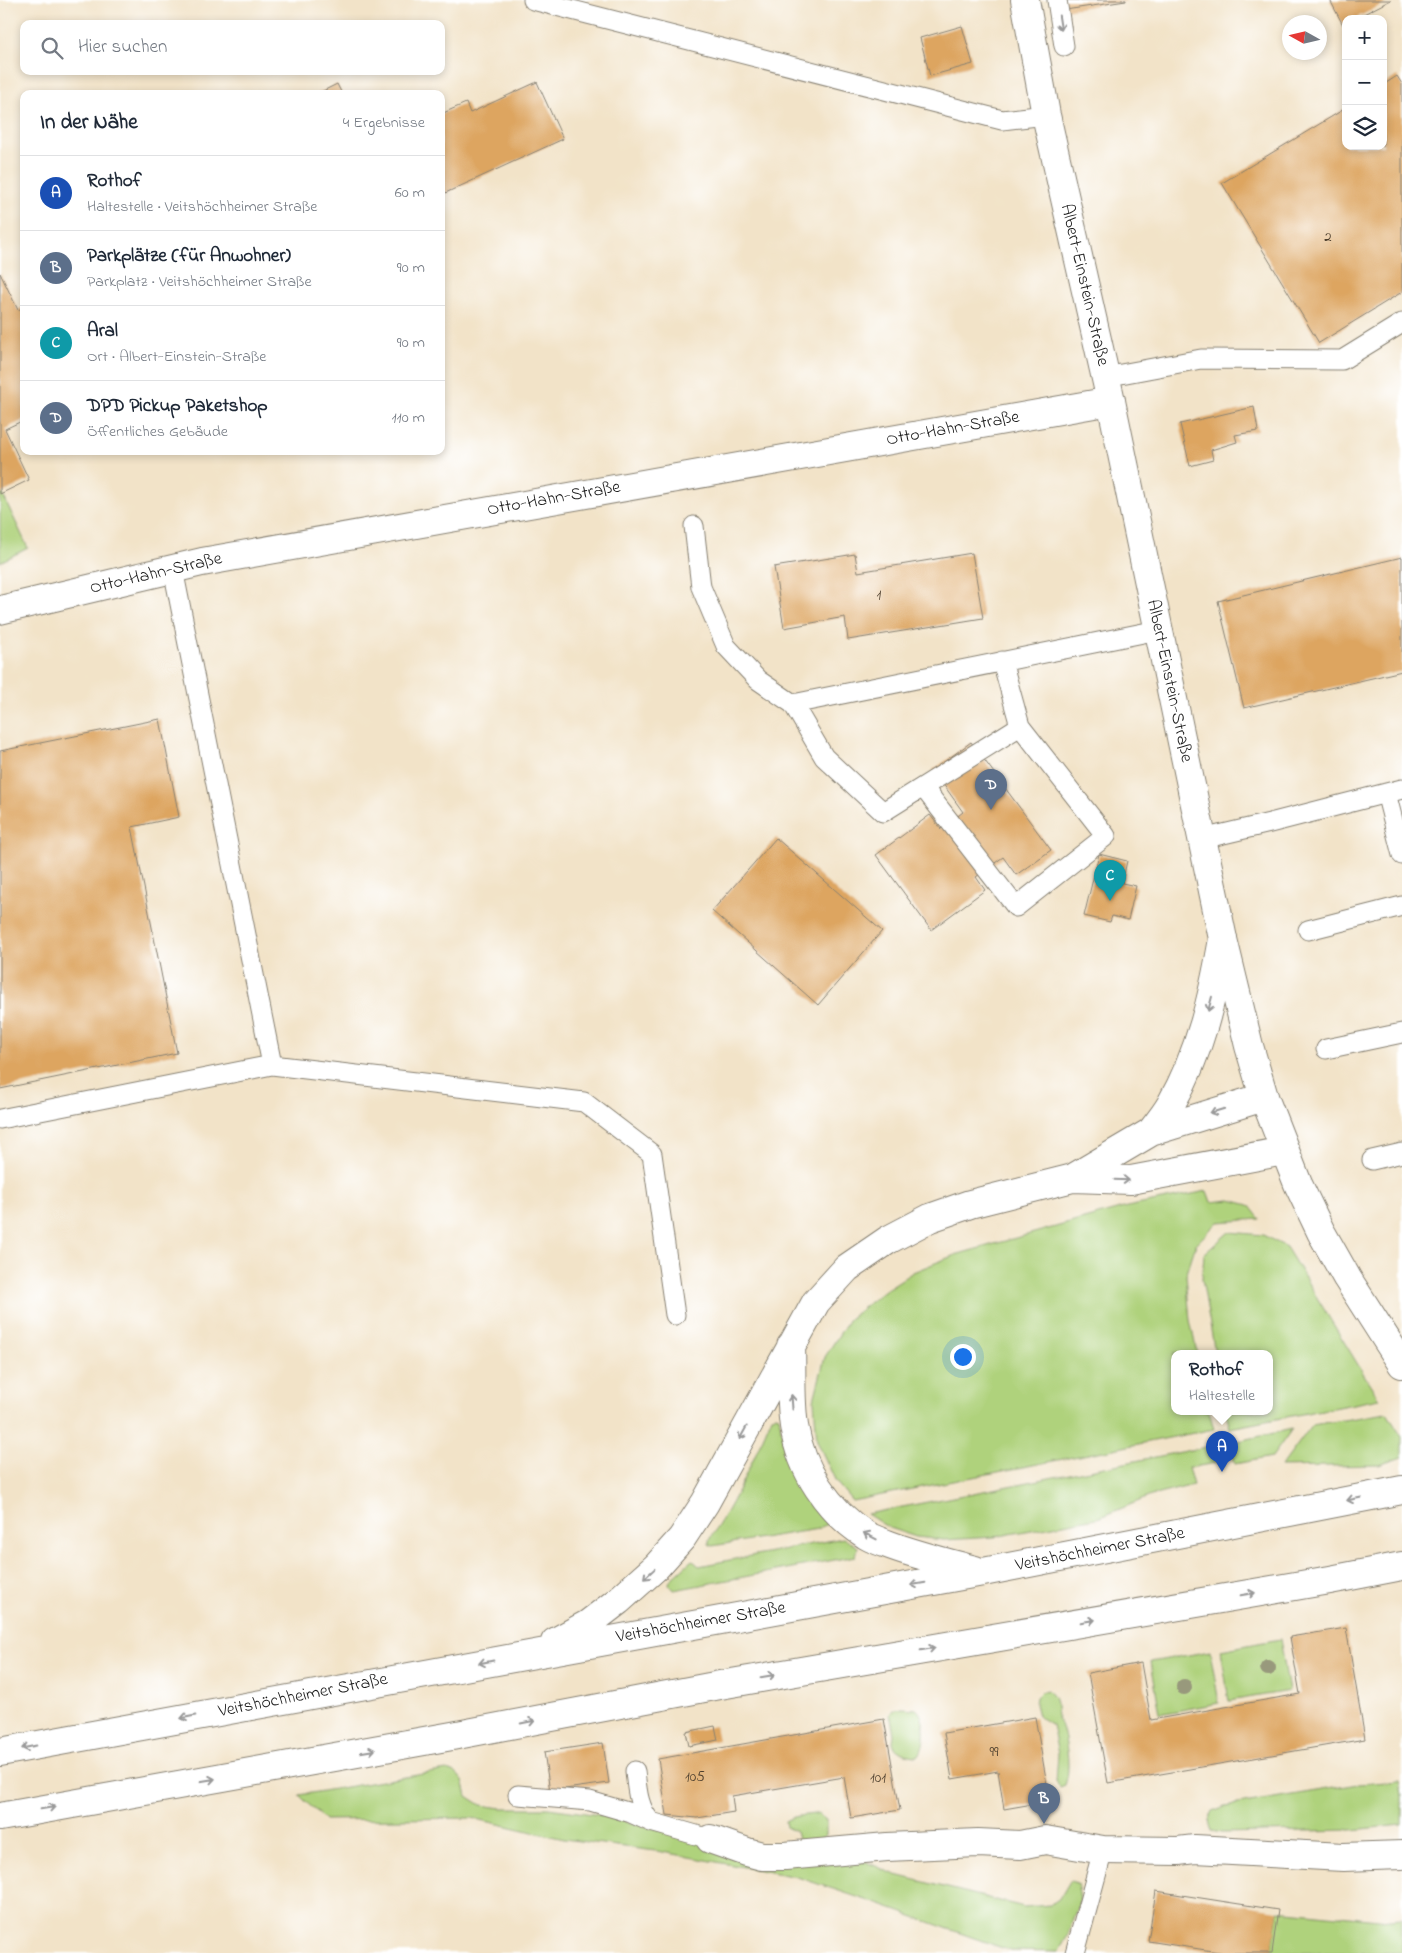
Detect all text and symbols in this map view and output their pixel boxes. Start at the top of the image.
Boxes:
one-way arrow [1056,15,1066,31]
north arrow [1282,15,1327,60]
map controls [1342,15,1387,150]
button: + [1342,15,1387,60]
search box [20,20,445,75]
icon: search [38,34,66,62]
text: Hier suchen [78,34,167,61]
button: − [1342,60,1387,105]
button: layers [1342,105,1387,150]
text: In der Nähe [40,108,138,138]
text: 4 Ergebnisse [343,111,425,135]
text: Rothof [87,168,142,195]
text: A [51,181,61,205]
text: 60 m [395,181,425,205]
text: Haltestelle · Veitshöchheimer Straße [87,195,318,219]
street label: Albert-Einstein-Straße [1053,201,1116,370]
house number: 2 [1324,226,1332,248]
text: Parkplätze (für Anwohner) [87,243,291,270]
text: B [51,256,61,280]
text: 90 m [397,256,425,280]
text: Parkplatz · Veitshöchheimer Straße [87,270,312,294]
text: Aral [87,318,118,345]
text: C [52,331,60,355]
text: 90 m [397,331,425,355]
text: Ort · Albert-Einstein-Straße [87,345,266,369]
text: DPD Pickup Paketshop [87,393,268,420]
street label: Otto-Hahn-Straße [884,404,1023,454]
text: D [50,406,62,430]
text: 110 m [391,406,425,430]
text: Öffentliches Gebäude [87,420,228,444]
street label: Otto-Hahn-Straße [485,474,624,524]
street label: Otto-Hahn-Straße [87,546,225,602]
house number: 1 [877,584,882,606]
street label: Albert-Einstein-Straße [1139,597,1199,766]
pin: D [975,769,1007,810]
pin: C [1094,860,1126,901]
one-way arrow [1204,996,1214,1012]
one-way arrow [1210,1107,1226,1117]
one-way arrow [1113,1175,1129,1185]
your location [950,1344,976,1370]
popup [1171,1350,1273,1415]
text: Rothof [1189,1357,1243,1384]
text: Haltestelle [1189,1384,1255,1408]
one-way arrow [788,1395,797,1411]
one-way arrow [738,1426,748,1441]
pin: A [1206,1431,1238,1472]
one-way arrow [1347,1495,1363,1505]
street label: Veitshöchheimer Straße [1012,1521,1188,1579]
one-way arrow [863,1531,878,1540]
one-way arrow [642,1568,655,1580]
one-way arrow [910,1579,926,1589]
one-way arrow [1240,1588,1256,1598]
street label: Veitshöchheimer Straße [613,1595,789,1651]
one-way arrow [1080,1616,1096,1626]
one-way arrow [920,1643,936,1653]
one-way arrow [478,1658,494,1668]
street label: Veitshöchheimer Straße [215,1667,391,1725]
one-way arrow [760,1671,776,1681]
one-way arrow [181,1713,197,1723]
one-way arrow [519,1716,535,1726]
house number: 99 [989,1741,999,1763]
one-way arrow [21,1743,37,1752]
one-way arrow [360,1746,376,1756]
house number: 105 [685,1766,705,1788]
house number: 101 [870,1767,886,1789]
one-way arrow [200,1774,216,1784]
pin: B [1028,1783,1060,1824]
one-way arrow [40,1803,56,1813]

